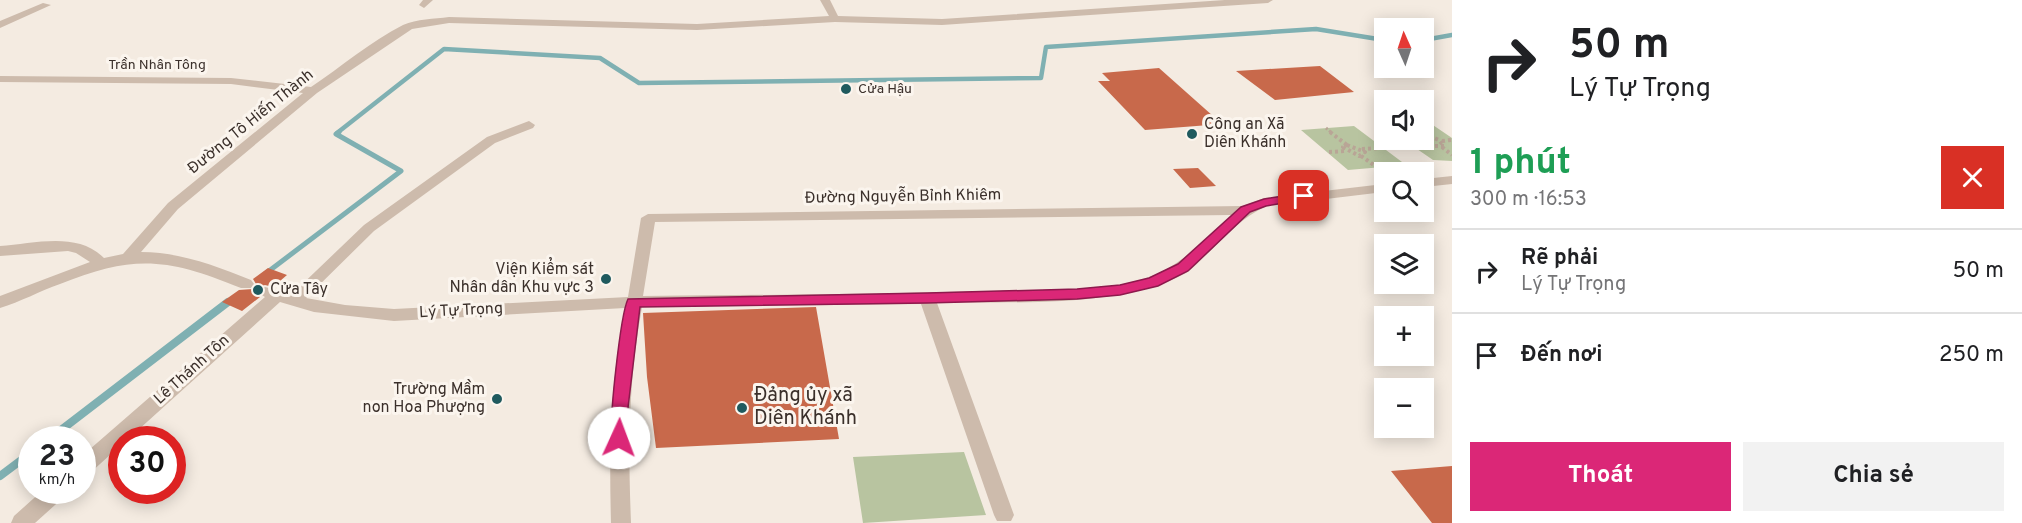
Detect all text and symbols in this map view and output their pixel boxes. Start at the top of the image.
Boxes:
north arrow [1374,18,1434,78]
map controls [1374,18,1434,438]
text: 50 m [1569,20,1670,73]
icon: right [1470,24,1548,102]
street label: Trần Nhân Tông [108,57,206,74]
street label: Đường Tô Hiến Thành [183,64,318,179]
text: Lý Tự Trọng [1569,72,1711,106]
place label: Cửa Hậu [858,81,912,98]
marker: Cửa Hậu [839,82,853,96]
button: sound [1374,90,1434,150]
place label: Công an Xã Diên Khánh [1204,115,1286,153]
marker: Công an Xã Diên Khánh [1185,127,1199,141]
text: 1 phút [1470,141,1571,187]
button: close [1941,146,2004,209]
button: search [1374,162,1434,222]
pin [1278,170,1329,221]
icon: arrive [1287,179,1320,212]
street label: Đường Nguyễn Bỉnh Khiêm [805,183,1001,209]
text: 300 m · 16:53 [1470,187,1587,213]
button: layers [1374,234,1434,294]
text: Rẽ phải [1521,245,1598,272]
icon: right [1470,255,1503,288]
place label: Viện Kiểm sát Nhân dân Khu vực 3 [449,257,594,298]
text: 50 m [1952,258,2004,285]
marker: Viện Kiểm sát Nhân dân Khu vực 3 [599,272,613,286]
text: Lý Tự Trọng [1521,272,1626,298]
place label: Cửa Tây [270,280,328,300]
marker: Cửa Tây [251,283,265,297]
street label: Lý Tự Trọng [418,299,504,323]
button: + [1374,306,1434,366]
street label: Lê Thánh Tôn [150,331,234,409]
icon: arrive [1470,339,1503,372]
text: Đến nơi [1521,342,1602,369]
text: 250 m [1939,342,2004,369]
button: − [1374,378,1434,438]
place label: Trường Mầm non Hoa Phượng [363,379,485,418]
place label: Đảng ủy xã Diên Khánh [754,383,857,432]
marker: Trường Mầm non Hoa Phượng [490,392,504,406]
marker: Đảng ủy xã Diên Khánh [735,401,749,415]
position arrow [587,406,651,470]
speed limit sign: 30 [108,426,186,504]
text: 23 [39,439,75,476]
button: Thoát [1470,442,1731,511]
button: Chia sẻ [1743,442,2004,511]
text: km/h [39,471,75,490]

